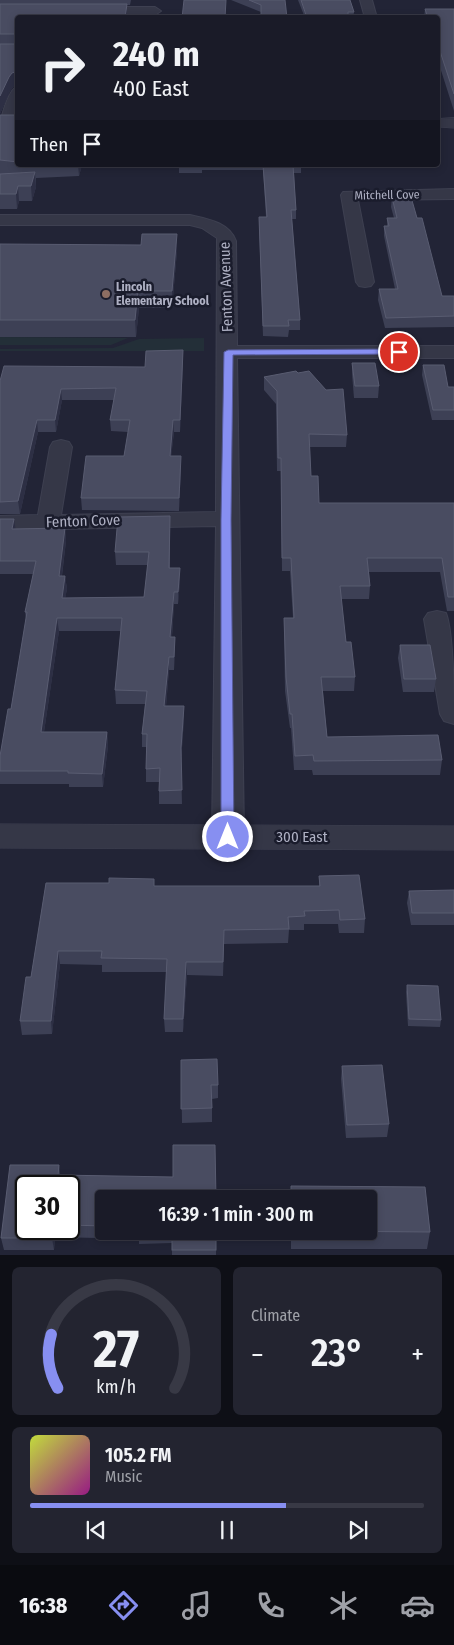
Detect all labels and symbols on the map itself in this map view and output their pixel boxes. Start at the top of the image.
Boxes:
street label: Mitchell Cove [354,187,420,203]
street label: Fenton Avenue [215,241,237,333]
place label: Lincoln Elementary School [116,280,210,308]
marker: Lincoln Elementary School [100,288,112,300]
pin [378,331,420,373]
street label: Fenton Cove [45,511,121,531]
position arrow [201,810,253,862]
street label: 300 East [276,828,328,846]
speed limit sign: 30 [15,1175,80,1240]

